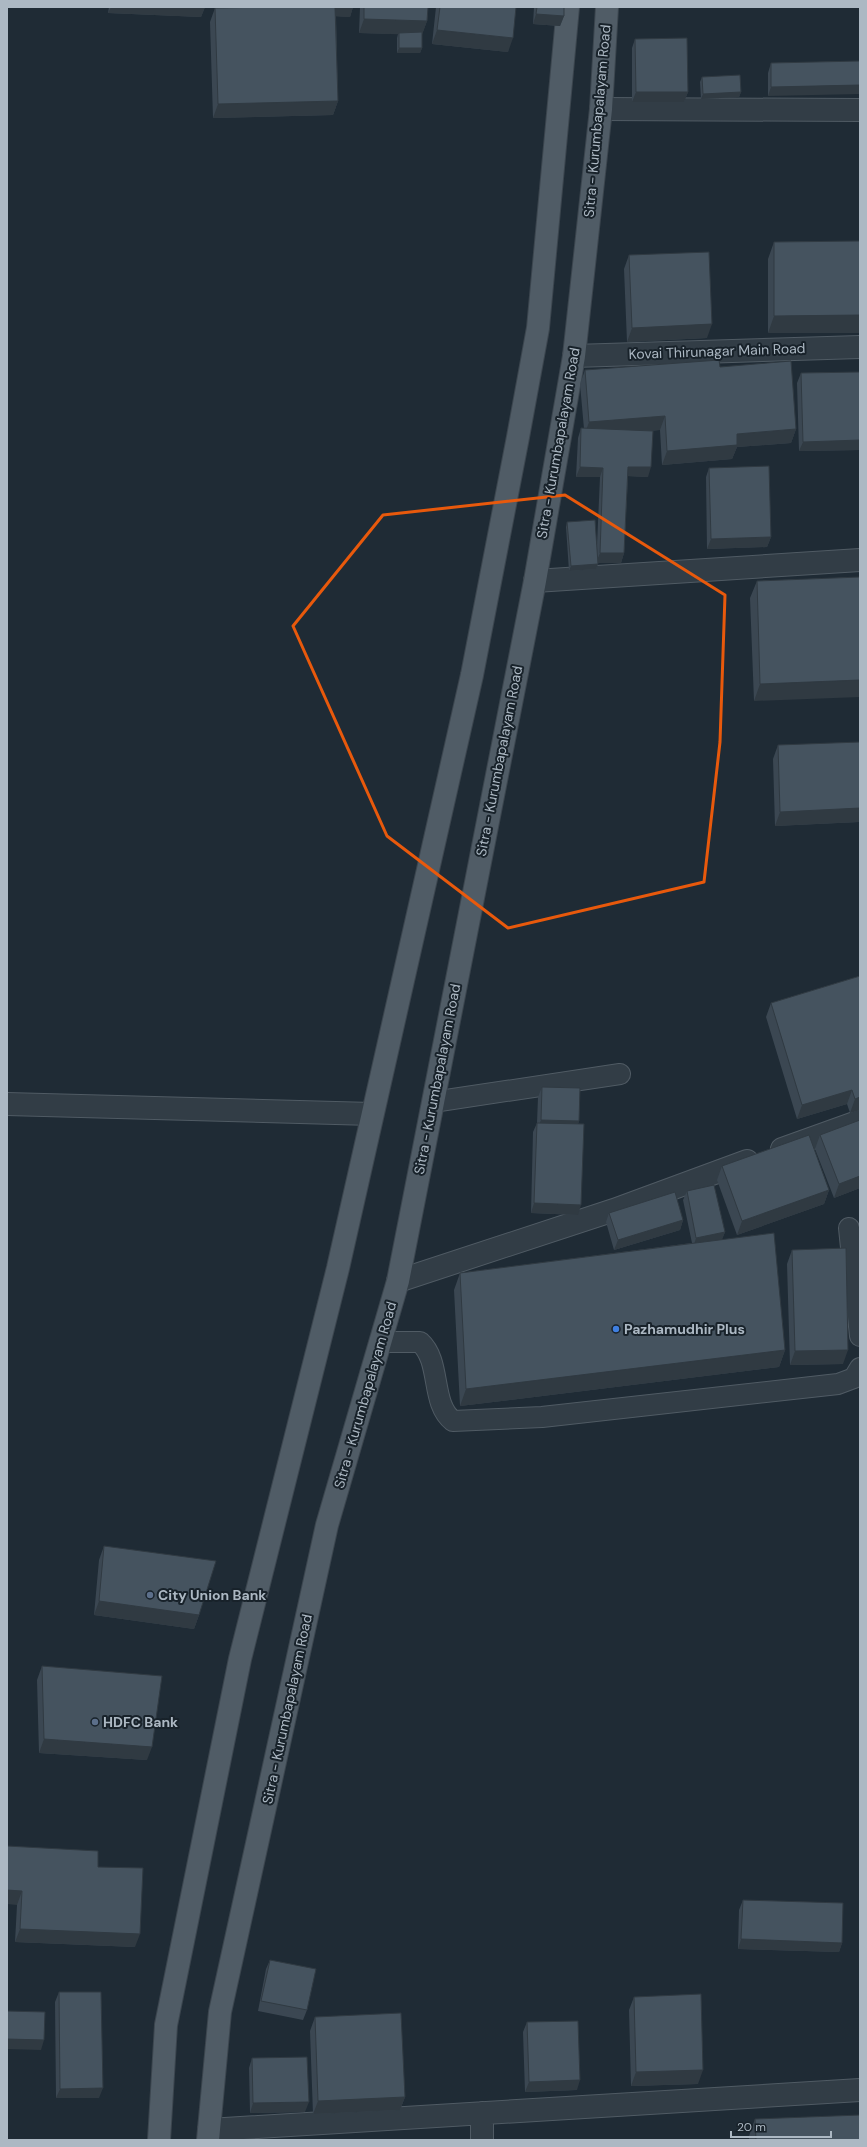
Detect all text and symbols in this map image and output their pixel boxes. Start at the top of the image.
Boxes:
street label: Sitra - Kurumbapalayam Road [580,24,614,218]
street label: Kovai Thirunagar Main Road [628,339,806,363]
street label: Sitra - Kurumbapalayam Road [532,346,584,540]
street label: Sitra - Kurumbapalayam Road [472,664,526,858]
street label: Sitra - Kurumbapalayam Road [410,982,464,1176]
street label: Sitra - Kurumbapalayam Road [330,1300,400,1490]
place label: Pazhamudhir Plus [624,1320,745,1338]
marker: Pazhamudhir Plus [611,1324,621,1334]
place label: City Union Bank [158,1586,266,1604]
marker: City Union Bank [145,1590,155,1600]
street label: Sitra - Kurumbapalayam Road [258,1613,316,1805]
place label: HDFC Bank [103,1713,178,1731]
marker: HDFC Bank [90,1717,100,1727]
scale bar [731,2113,831,2139]
text: 20 m [737,2119,766,2135]

